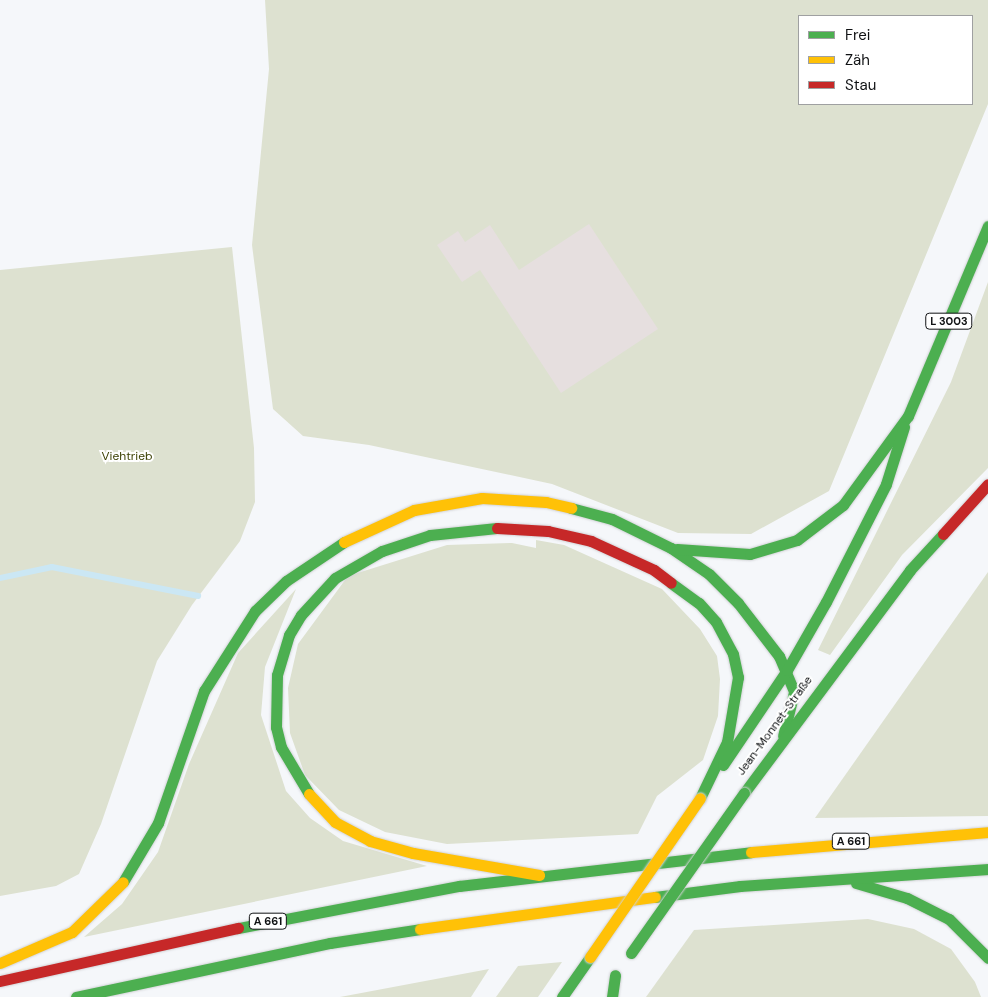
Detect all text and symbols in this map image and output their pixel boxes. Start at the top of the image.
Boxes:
legend [798,15,973,105]
text: Frei [845,25,870,45]
text: Zäh [845,50,870,70]
text: Stau [845,75,876,95]
road number: L 3003 [925,312,973,330]
park label: Viehtrieb [102,450,152,464]
street label: Jean-Monnet-Straße [734,674,816,778]
road number: A 661 [831,832,871,849]
road number: A 661 [248,912,288,929]

